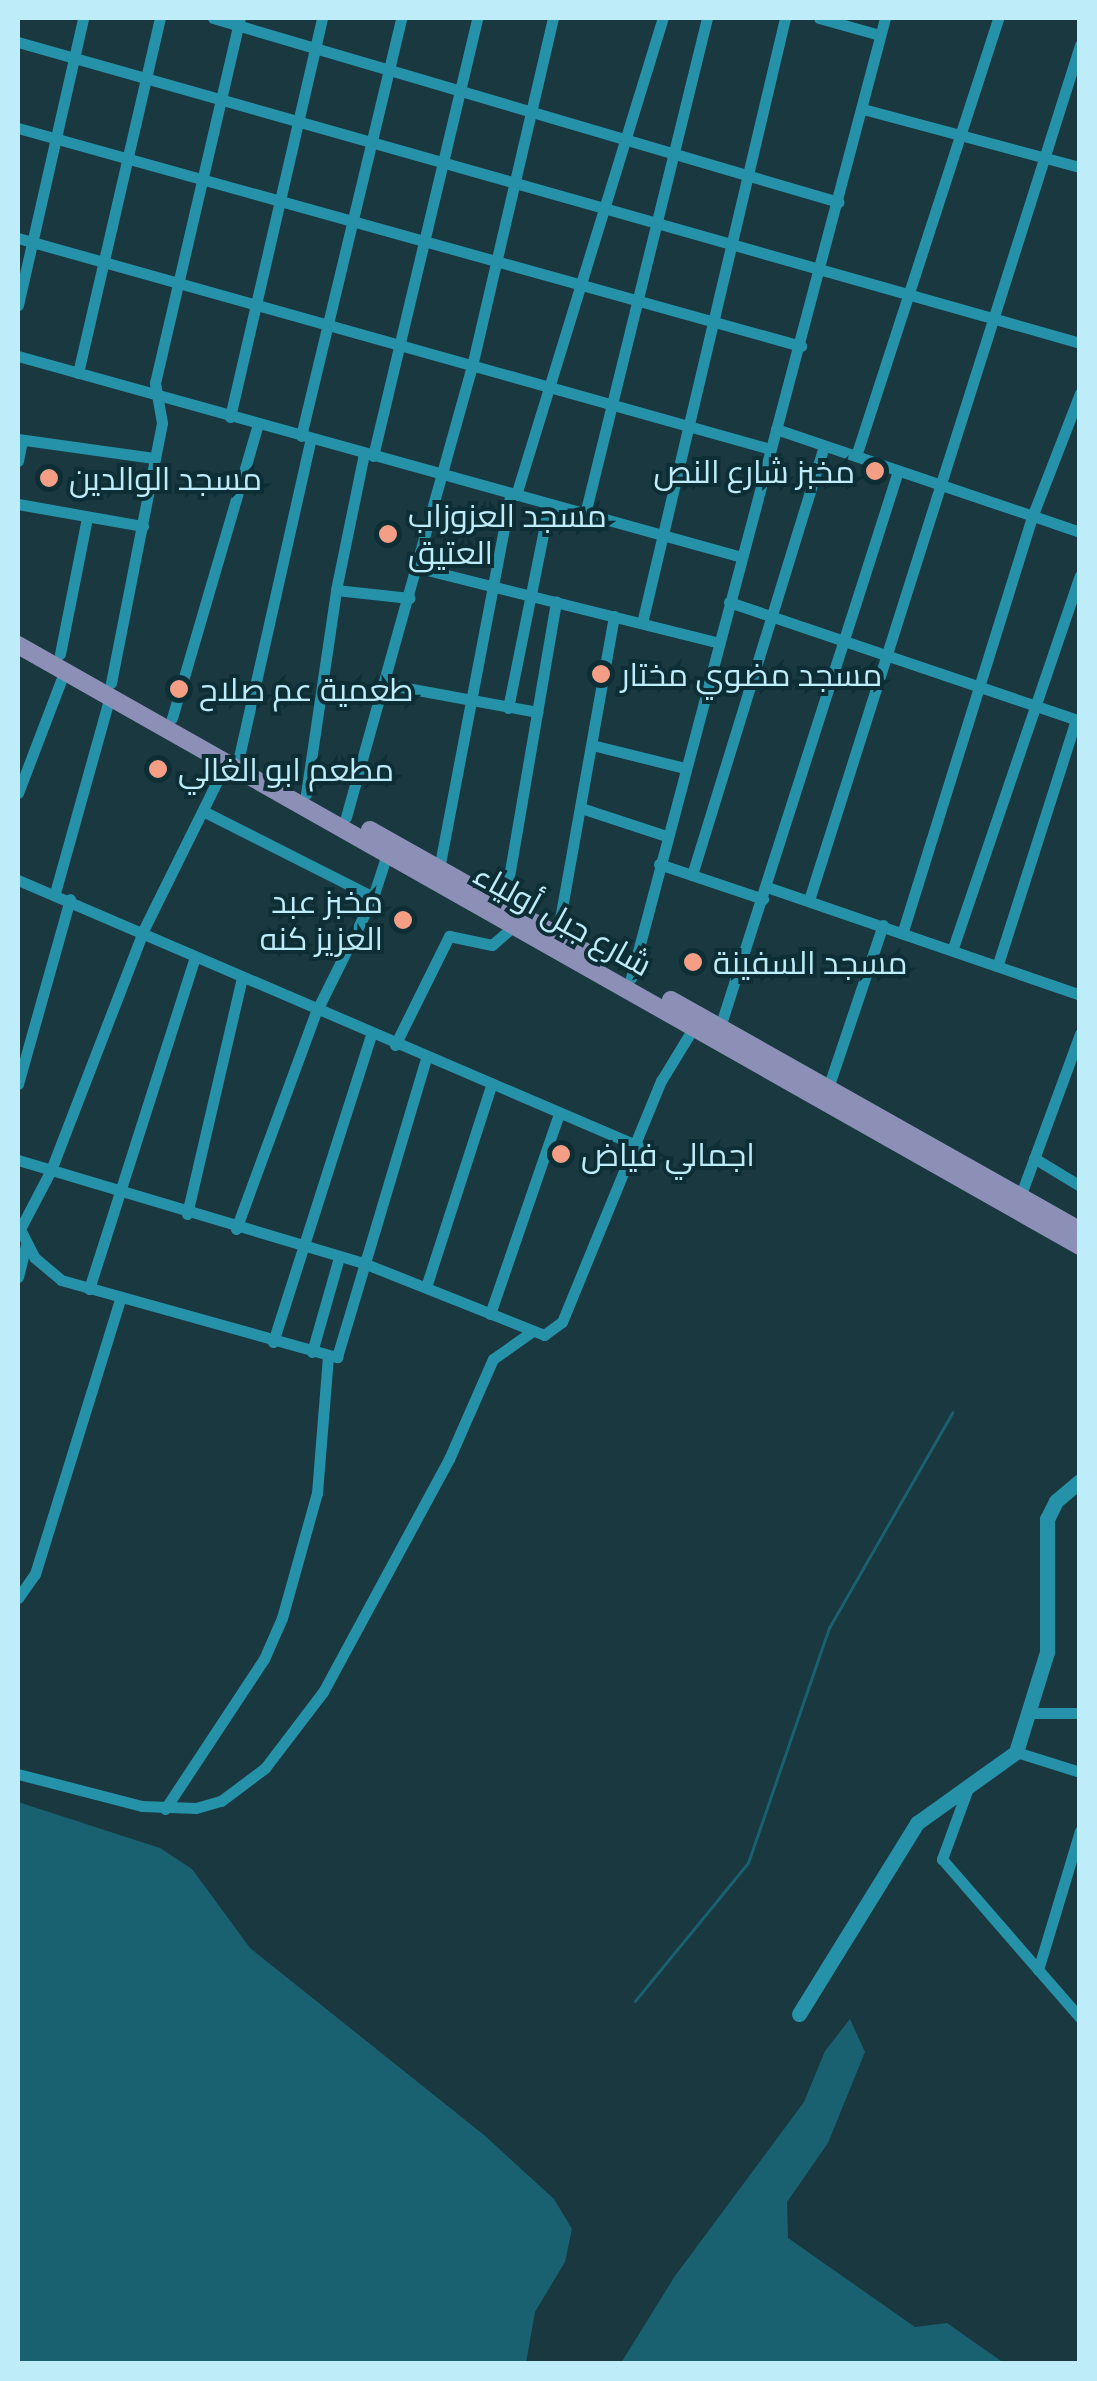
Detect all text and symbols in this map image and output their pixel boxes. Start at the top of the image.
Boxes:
place label: مخبز شارع النص [654,452,855,490]
place label: مسجد الوالدين [69,459,262,497]
marker: مخبز شارع النص [864,460,886,482]
marker: مسجد الوالدين [38,467,60,489]
place label: مسجد العزوزاب العتيق [408,497,607,572]
marker: مسجد العزوزاب العتيق [377,523,399,545]
place label: مسجد مضوي مختار [621,655,882,693]
marker: مسجد مضوي مختار [590,663,612,685]
place label: طعمية عم صلاح [199,670,414,708]
marker: طعمية عم صلاح [168,678,190,700]
place label: مطعم ابو الغالي [178,750,394,788]
marker: مطعم ابو الغالي [147,758,169,780]
street label: شارع جبل أولياء [467,854,659,984]
place label: مخبز عبد العزيز كنه [260,883,383,958]
marker: مخبز عبد العزيز كنه [392,909,414,931]
place label: مسجد السفينة [713,943,907,981]
marker: مسجد السفينة [682,951,704,973]
place label: اجمالي فياض [581,1135,755,1173]
marker: اجمالي فياض [550,1143,572,1165]

